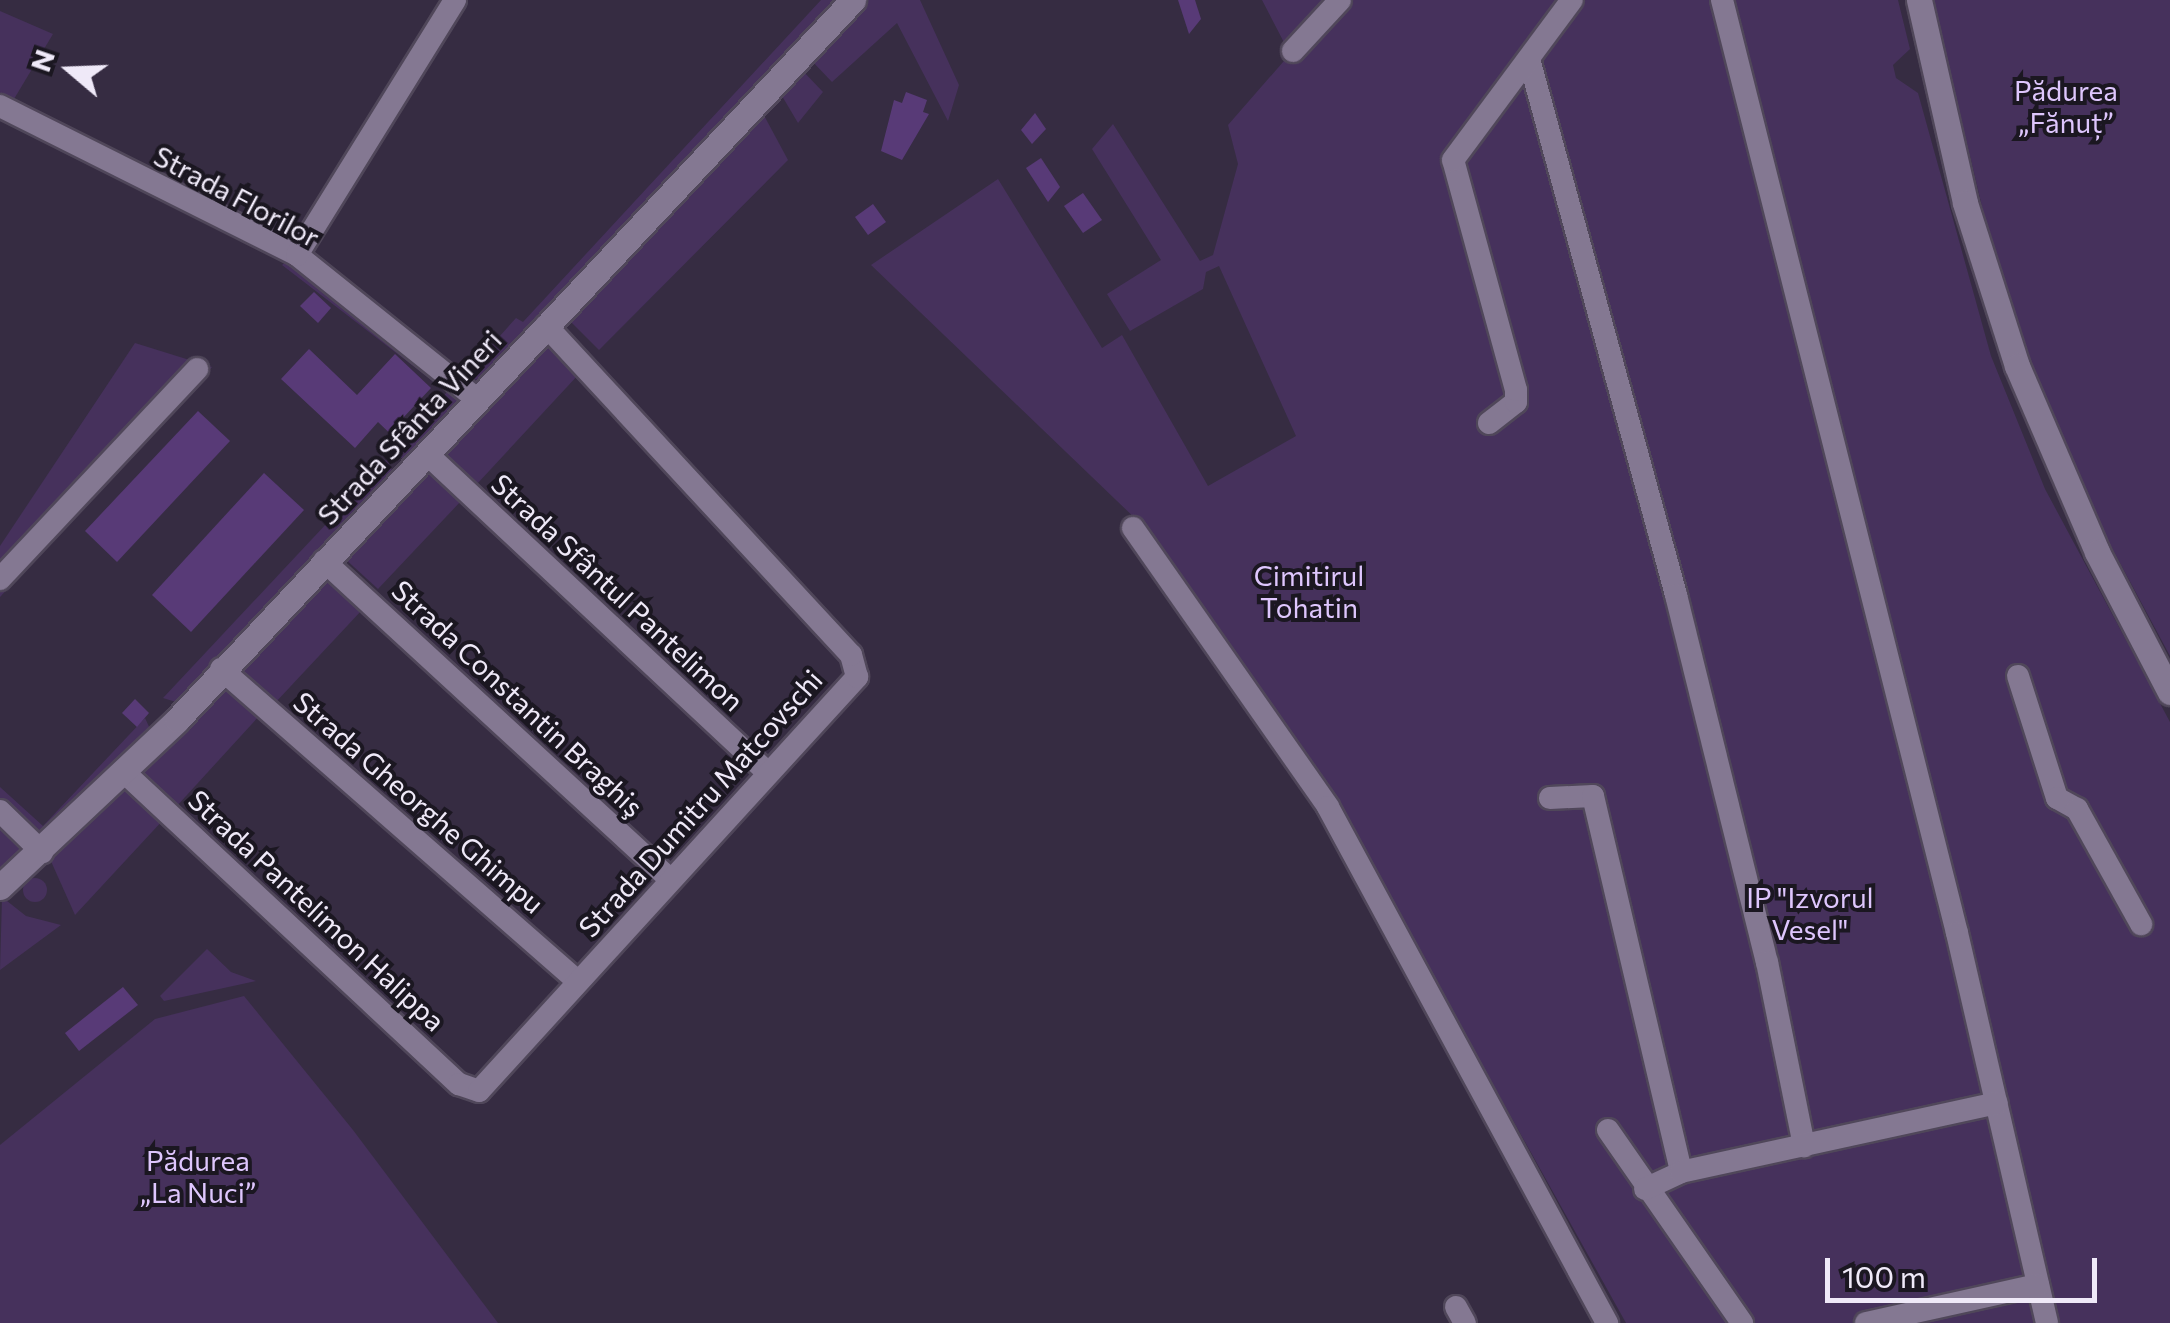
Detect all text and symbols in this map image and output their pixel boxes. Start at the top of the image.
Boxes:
north arrow [20,20,120,120]
text: N [22,45,61,76]
park label: Pădurea „Fănuț” [2014,73,2118,139]
street label: Strada Florilor [148,138,326,254]
street label: Strada Sfânta Vineri [310,323,508,531]
street label: Strada Sfântul Pantelimon [485,466,751,718]
park label: Cimitirul Tohatin [1254,558,1364,624]
street label: Strada Constantin Braghiş [386,573,650,823]
street label: Strada Dumitru Matcovschi [571,663,829,943]
street label: Strada Gheorghe Ghimpu [287,684,551,920]
street label: Strada Pantelimon Halippa [182,782,452,1038]
park label: IP "Izvorul Vesel" [1746,880,1874,946]
park label: Pădurea „La Nuci” [140,1143,256,1209]
scale bar [1830,1238,2102,1300]
text: 100 m [1842,1257,1926,1294]

